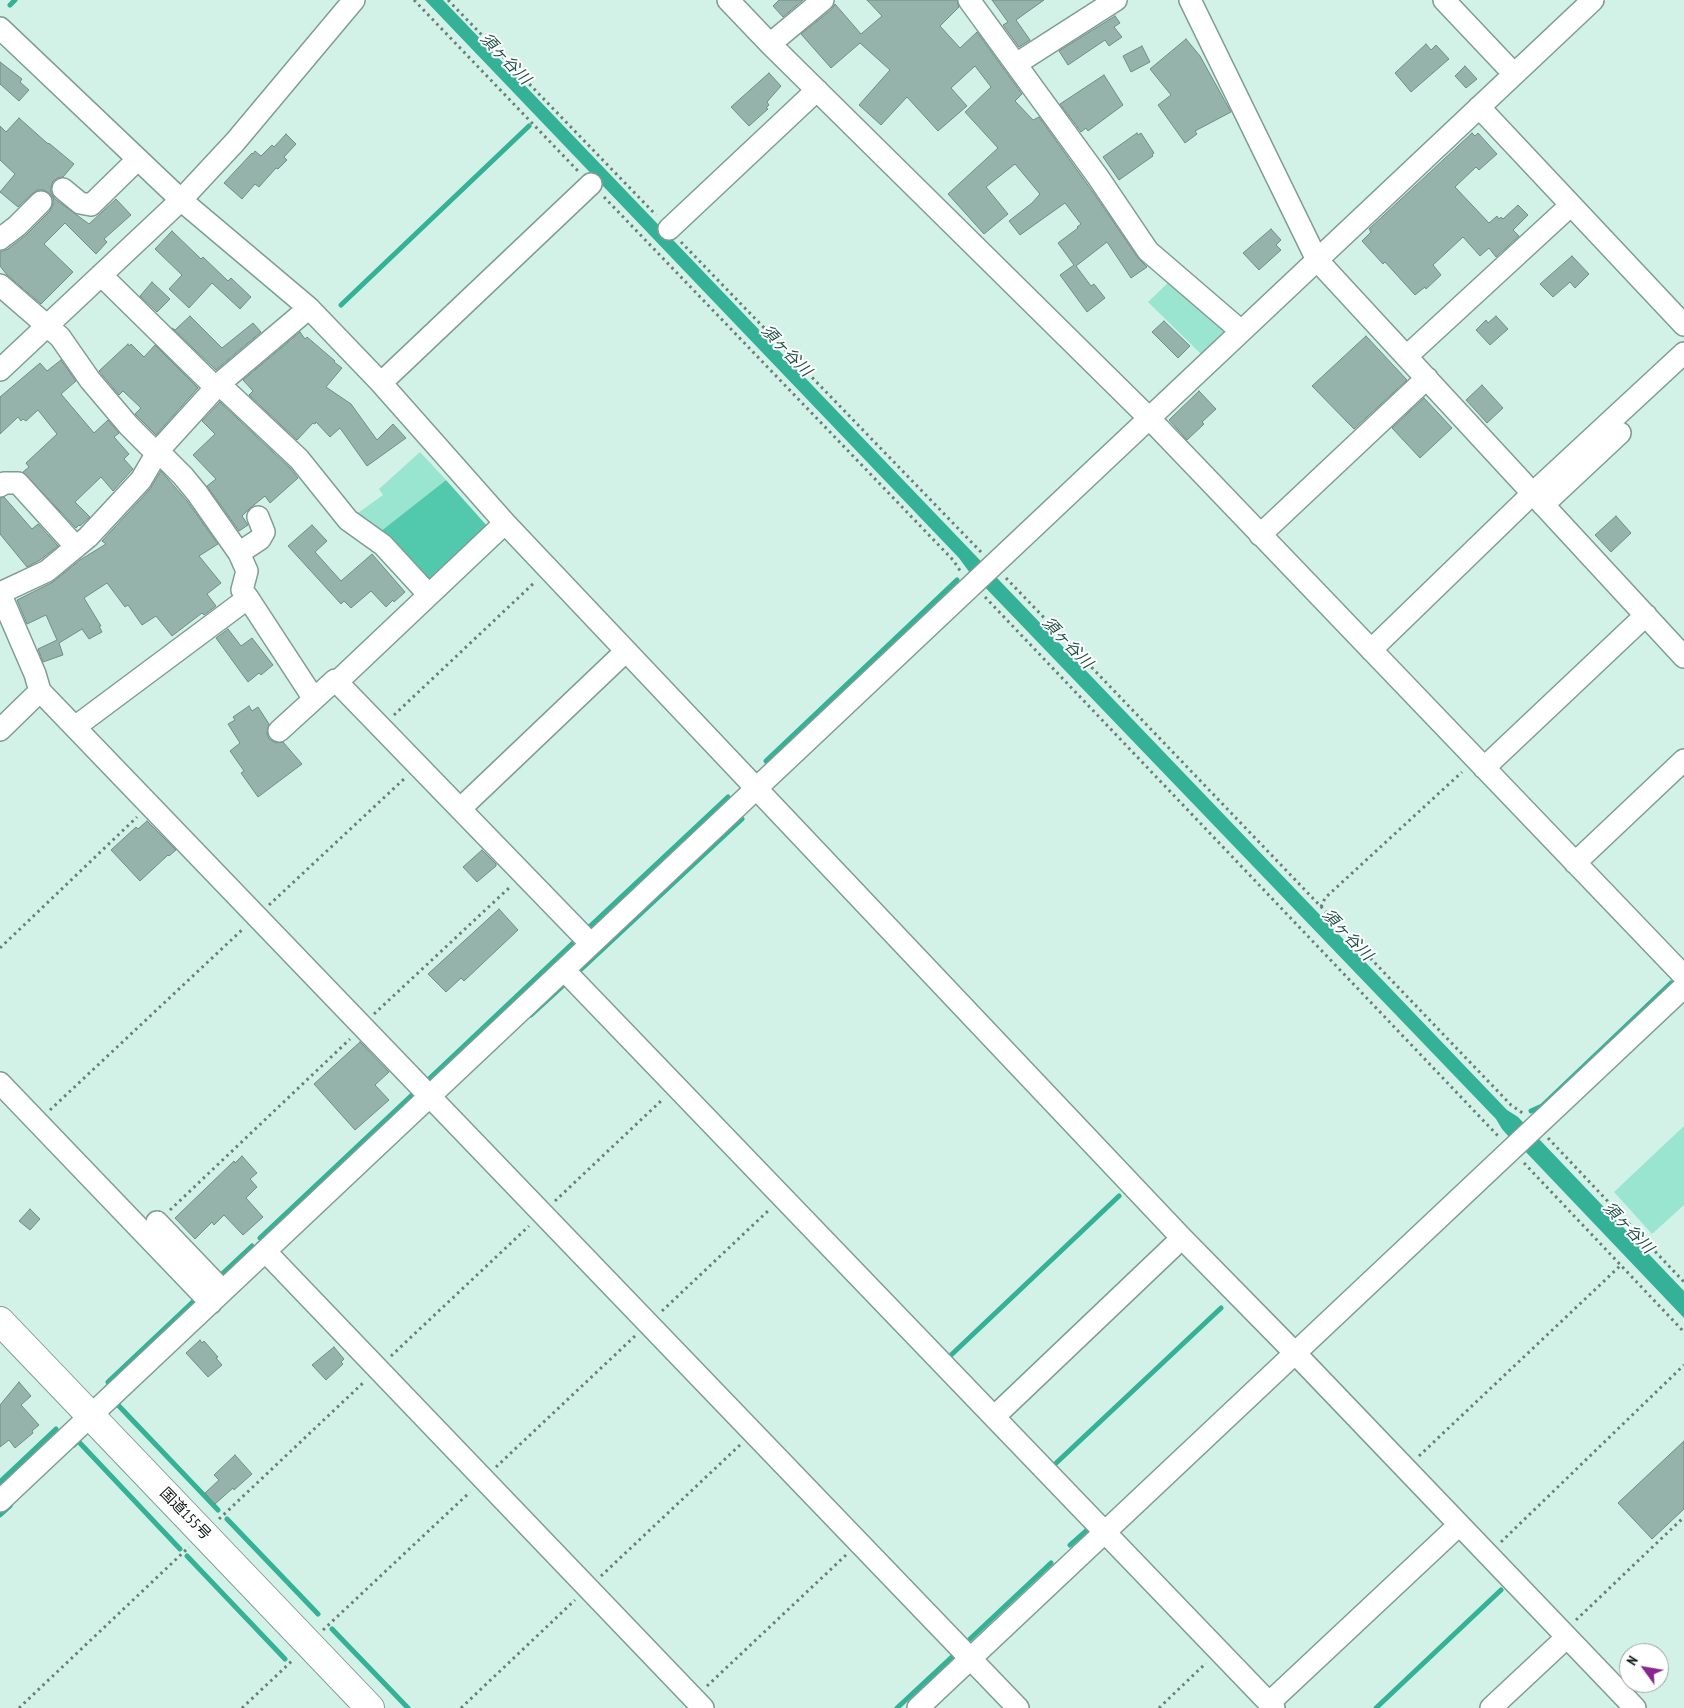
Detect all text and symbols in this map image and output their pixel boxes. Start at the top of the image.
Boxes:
water label: 須ヶ谷川 [476,29,534,89]
water label: 須ヶ谷川 [757,321,815,381]
water label: 須ヶ谷川 [1038,613,1096,673]
water label: 須ヶ谷川 [1318,905,1376,965]
water label: 須ヶ谷川 [1599,1198,1657,1258]
street label: 国道155号 [156,1484,214,1544]
north arrow [1619,1643,1669,1693]
text: N [1622,1653,1642,1669]

